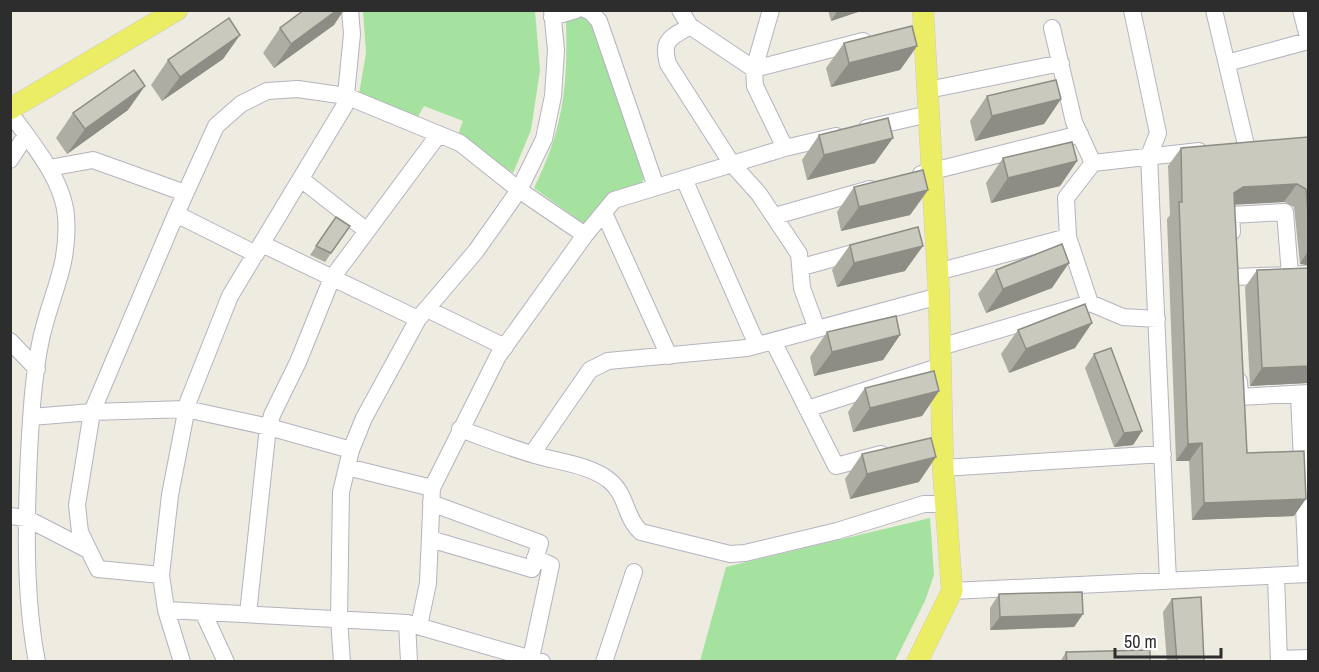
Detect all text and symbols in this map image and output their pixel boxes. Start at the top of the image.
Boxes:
scale bar [1115,621,1222,659]
text: 50 m [1124,629,1157,654]

